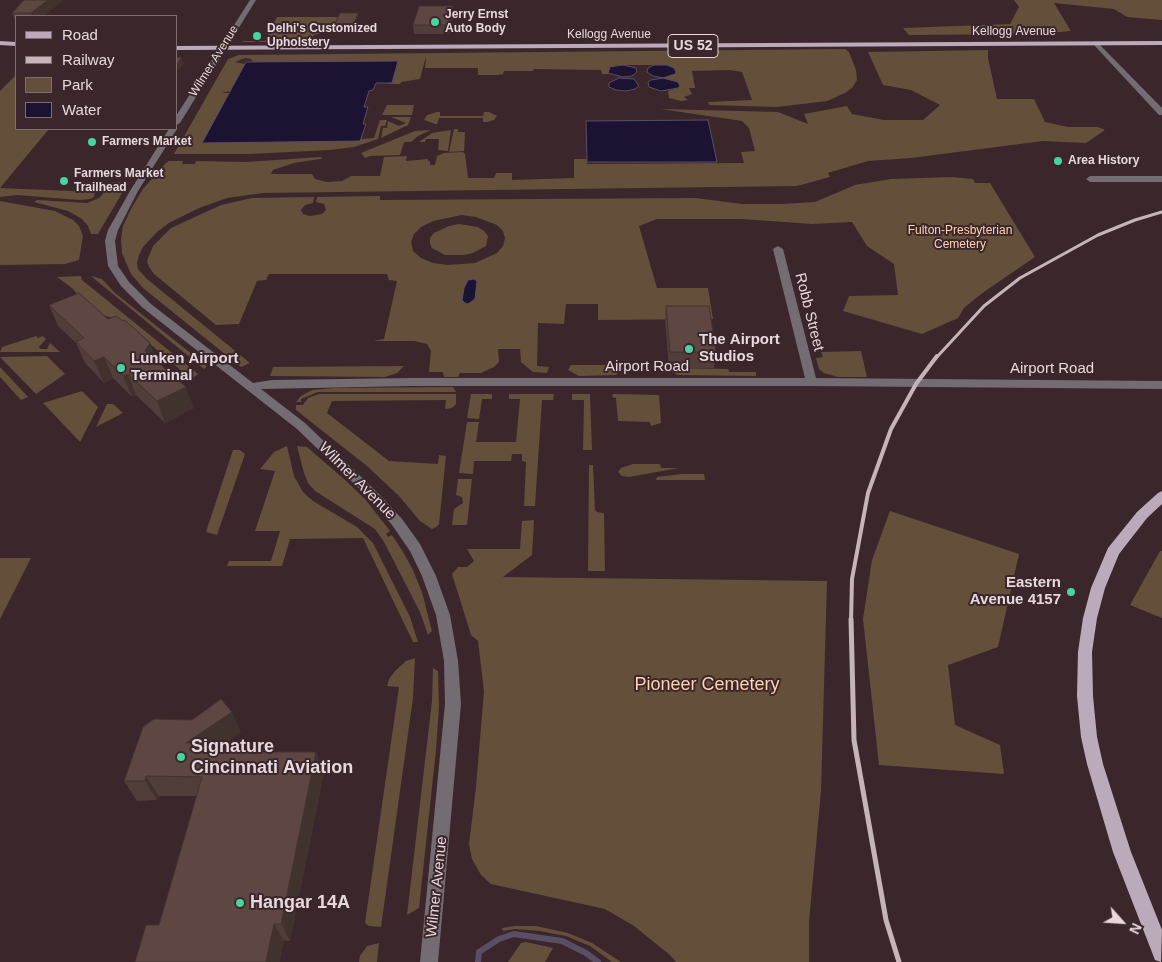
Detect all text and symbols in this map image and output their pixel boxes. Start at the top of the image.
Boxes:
place label: Jerry Ernst Auto Body [445,8,508,36]
legend [15,15,178,130]
marker: Jerry Ernst Auto Body [429,16,441,28]
place label: Delhi's Customized Upholstery [267,22,377,50]
street label: Wilmer Avenue [186,23,242,99]
street label: Kellogg Avenue [972,25,1056,39]
text: Road [62,26,98,43]
street label: Kellogg Avenue [567,28,651,42]
marker: Delhi's Customized Upholstery [251,30,263,42]
road number: US 52 [668,34,718,58]
text: Railway [62,51,115,68]
text: Park [62,76,93,93]
text: Water [62,101,101,118]
place label: Farmers Market [102,135,191,149]
marker: Farmers Market [86,136,98,148]
place label: Area History [1068,154,1139,168]
marker: Area History [1052,155,1064,167]
place label: Farmers Market Trailhead [74,167,163,195]
marker: Farmers Market Trailhead [58,175,70,187]
park label: Fulton-Presbyterian Cemetery [908,224,1012,252]
street label: Robb Street [791,271,827,353]
place label: The Airport Studios [699,331,780,366]
marker: The Airport Studios [683,343,695,355]
place label: Lunken Airport Terminal [131,350,238,385]
street label: Airport Road [605,358,689,376]
street label: Airport Road [1010,360,1094,378]
marker: Lunken Airport Terminal [115,362,127,374]
street label: Wilmer Avenue [315,439,399,523]
place label: Eastern Avenue 4157 [970,574,1061,609]
marker: Eastern Avenue 4157 [1065,586,1077,598]
park label: Pioneer Cemetery [634,674,780,696]
place label: Signature Cincinnati Aviation [191,736,353,779]
marker: Signature Cincinnati Aviation [175,751,187,763]
street label: Wilmer Avenue [423,836,451,938]
place label: Hangar 14A [250,892,350,914]
marker: Hangar 14A [234,897,246,909]
north arrow [1097,897,1147,947]
text: N [1126,921,1145,937]

